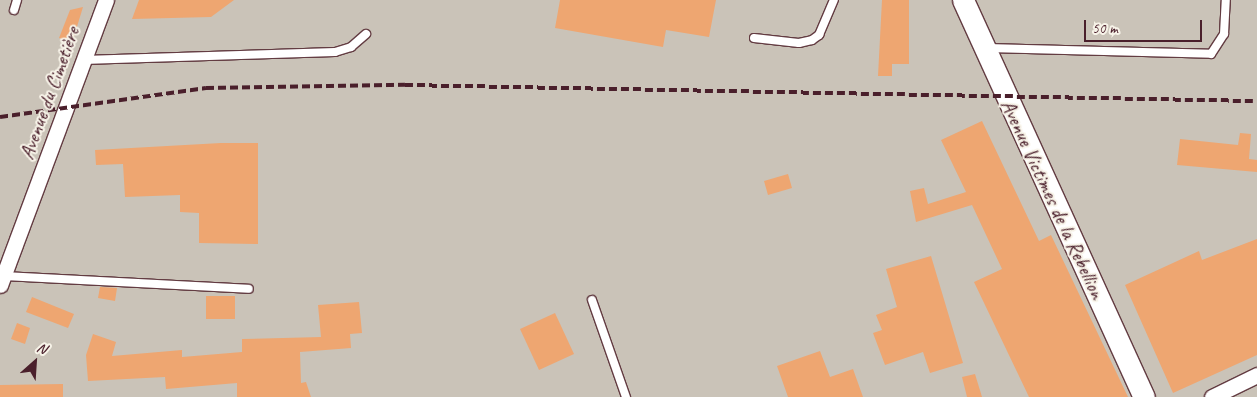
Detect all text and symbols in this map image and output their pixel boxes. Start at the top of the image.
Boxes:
scale bar [1087,10,1204,42]
text: 50 m [1092,19,1118,38]
street label: Avenue du Cimetière [13,24,85,162]
street label: Avenue Victimes de la Rebellion [996,96,1110,302]
north arrow [10,337,60,387]
text: N [34,339,49,358]

